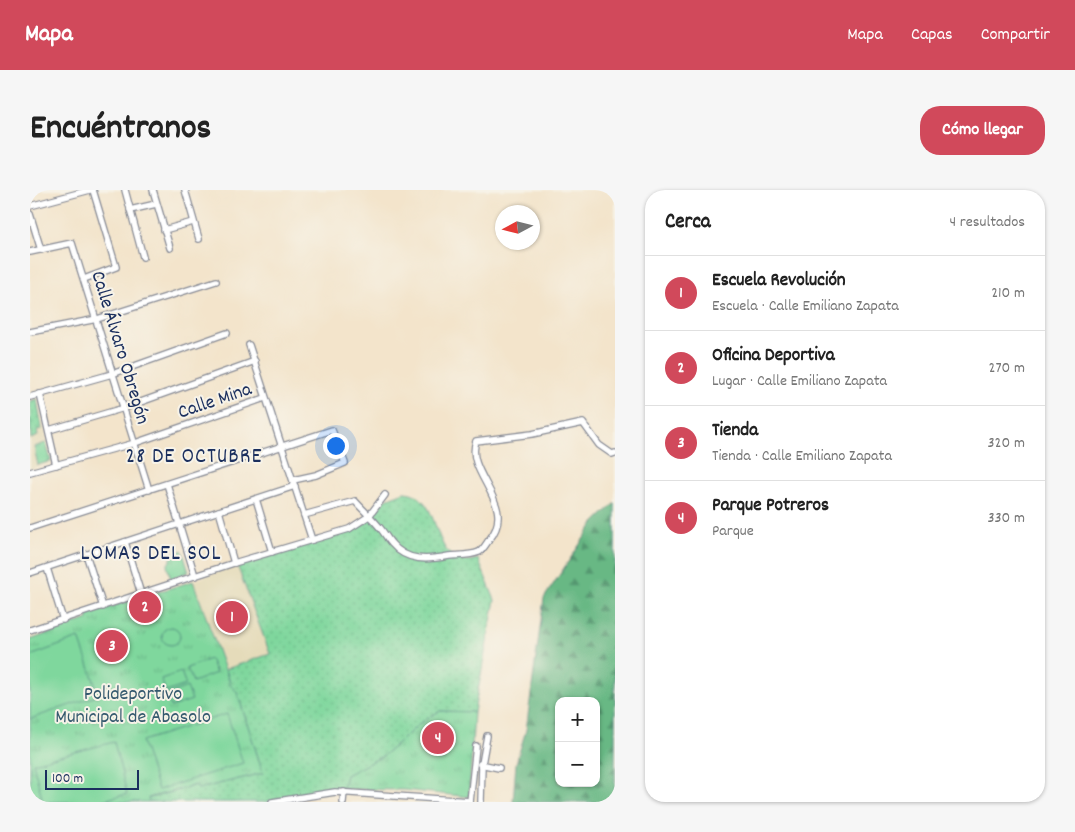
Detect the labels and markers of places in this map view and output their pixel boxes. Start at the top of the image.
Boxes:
pin: 2 [129,588,161,626]
pin: 1 [216,598,248,636]
pin: 3 [96,627,128,665]
pin: 4 [422,719,454,757]

